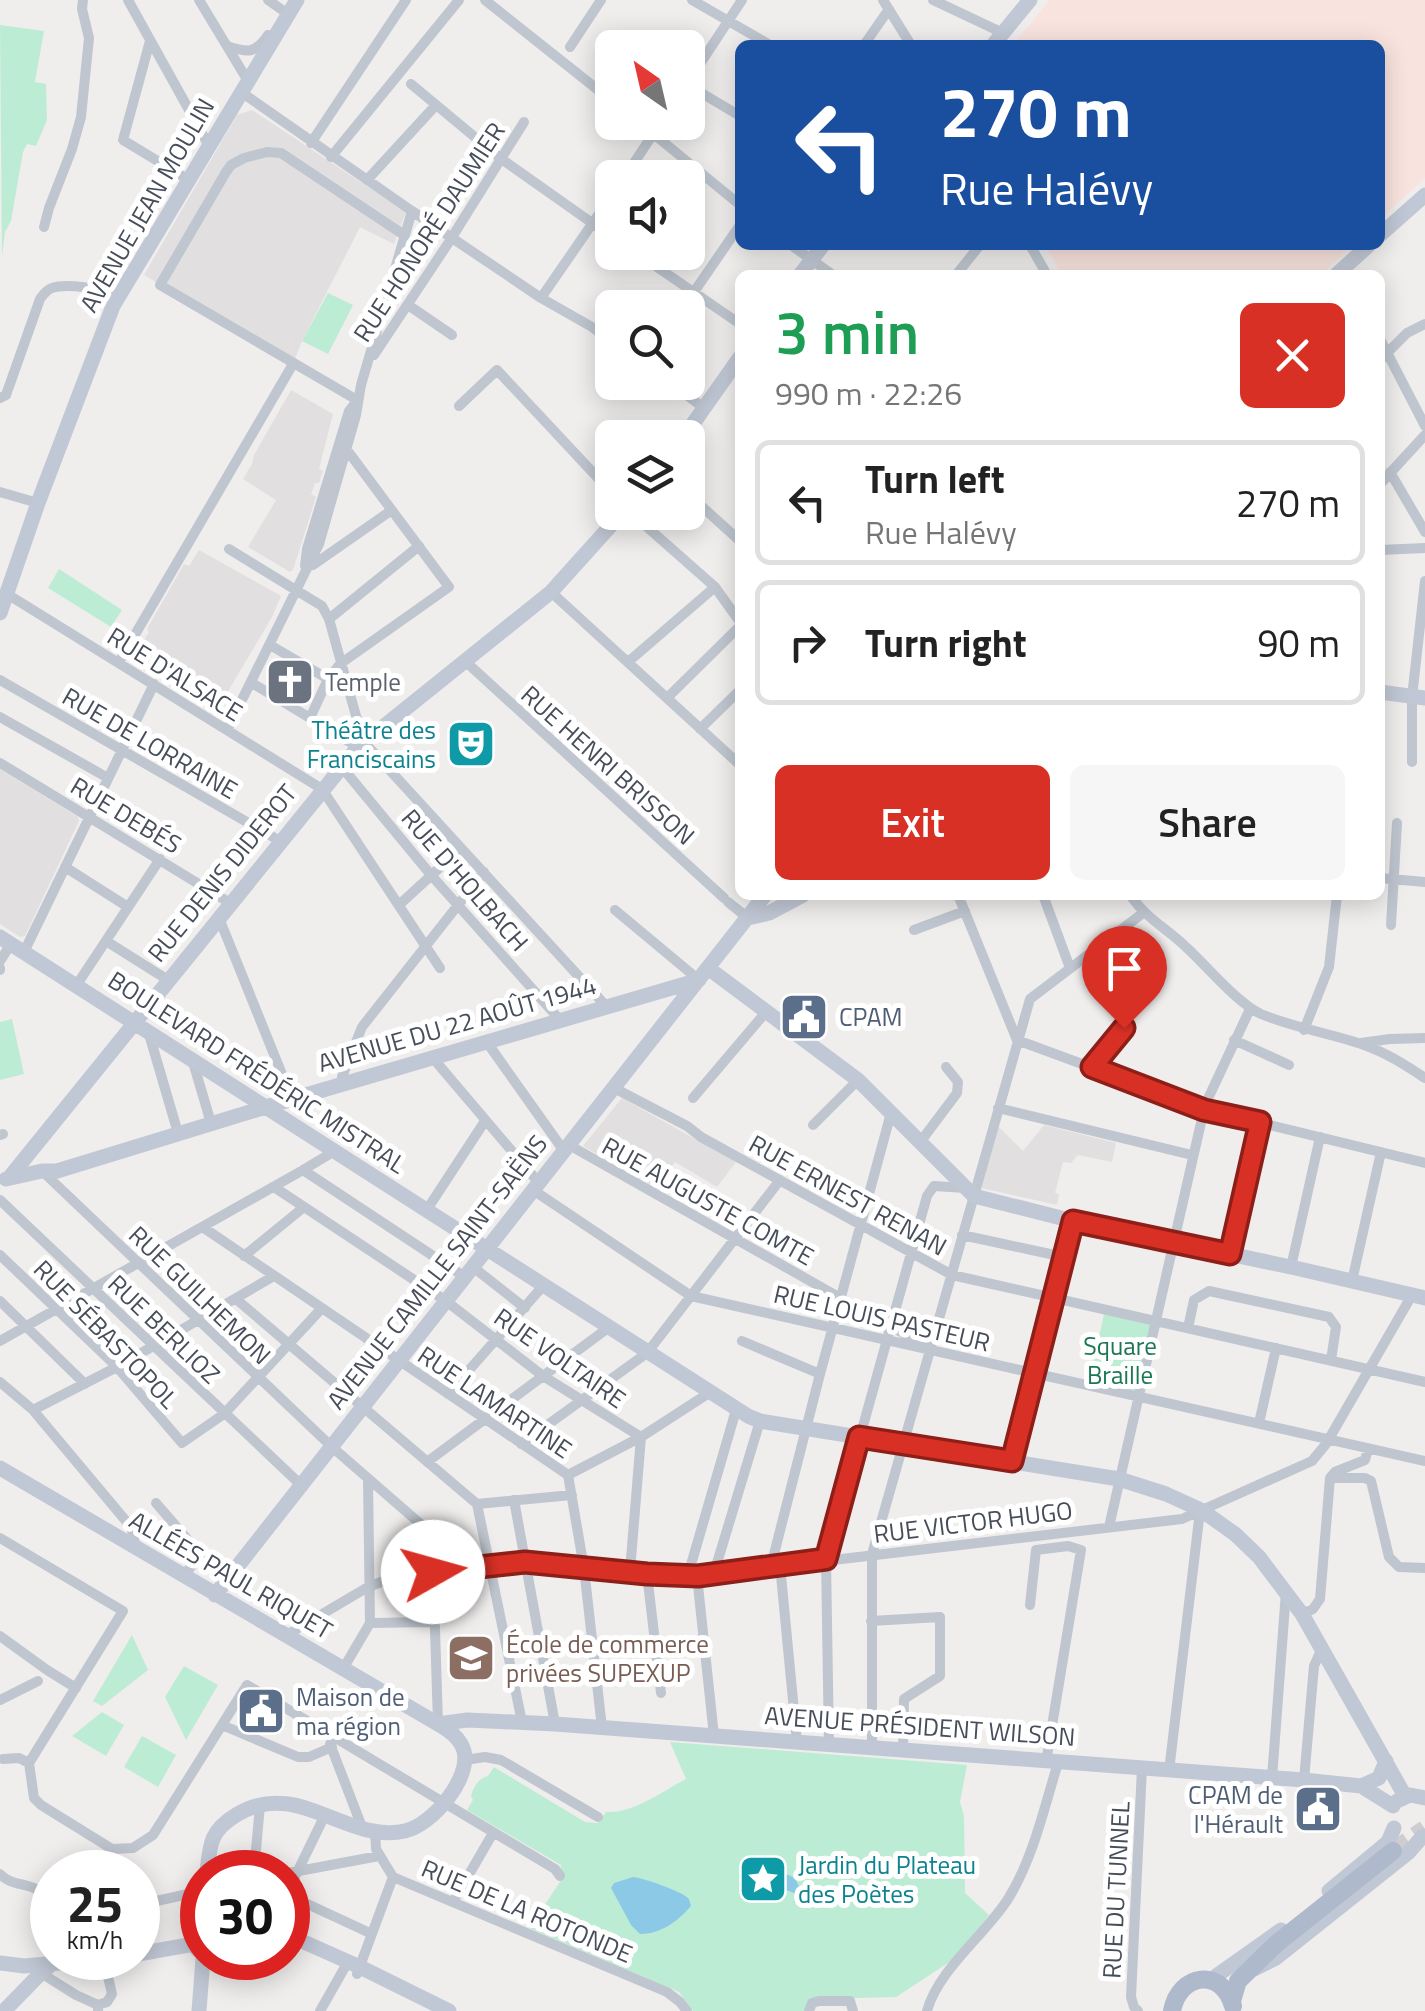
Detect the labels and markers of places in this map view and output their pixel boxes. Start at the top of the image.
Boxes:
church icon: Temple [264,656,316,708]
place label: Temple [325,663,401,701]
place label: Théâtre des Franciscains [307,711,436,778]
theatre icon: Théâtre des Franciscains [445,718,497,770]
pin [1082,926,1167,1029]
public building icon: CPAM [778,991,830,1043]
place label: CPAM [839,998,903,1036]
place label: École de commerce privées SUPEXUP [506,1625,709,1692]
school or university icon: École de commerce privées SUPEXUP [445,1632,497,1684]
place label: Maison de ma région [296,1678,405,1745]
public building icon: Maison de ma région [235,1685,287,1737]
place label: CPAM de l'Hérault [1188,1776,1283,1843]
public building icon: CPAM de l'Hérault [1292,1783,1344,1835]
place label: Jardin du Plateau des Poètes [798,1846,976,1913]
place icon: Jardin du Plateau des Poètes [737,1853,789,1905]

